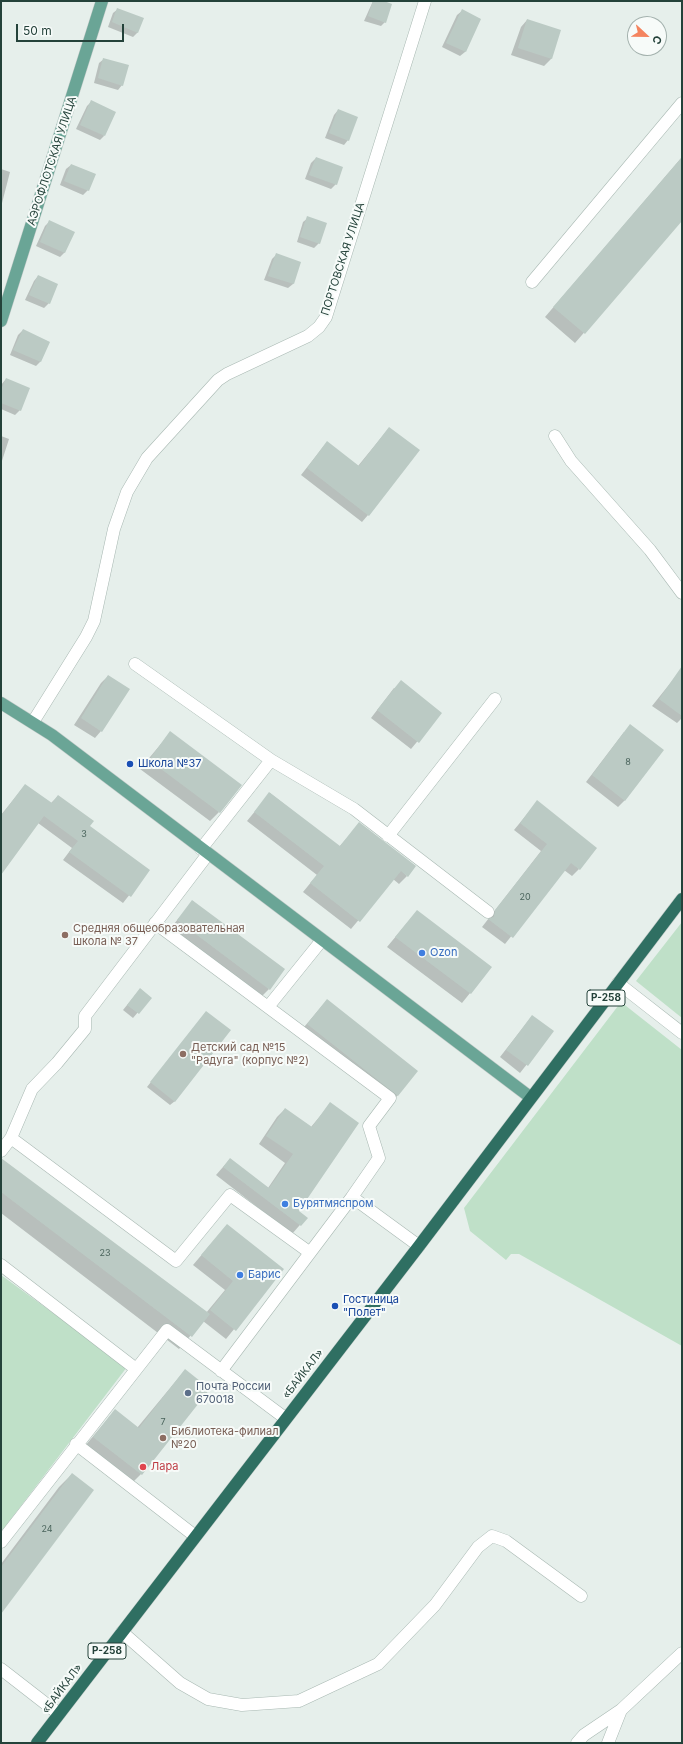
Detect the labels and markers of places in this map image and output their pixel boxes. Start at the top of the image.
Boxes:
place label: Школа №37 [138,757,201,771]
marker: Школа №37 [125,759,135,769]
place label: Средняя общеобразовательная школа № 37 [73,922,245,948]
marker: Средняя общеобразовательная школа № 37 [60,930,70,940]
place label: Ozon [430,946,457,960]
marker: Ozon [417,948,427,958]
place label: Детский сад №15 "Радуга" (корпус №2) [191,1041,309,1067]
marker: Детский сад №15 "Радуга" (корпус №2) [178,1049,188,1059]
place label: Бурятмяспром [293,1197,374,1211]
marker: Бурятмяспром [280,1199,290,1209]
place label: Барис [248,1268,281,1282]
marker: Барис [235,1270,245,1280]
place label: Гостиница "Полет" [343,1293,399,1319]
marker: Гостиница "Полет" [330,1301,340,1311]
place label: Почта России 670018 [196,1380,271,1406]
marker: Почта России 670018 [183,1388,193,1398]
place label: Библиотека-филиал №20 [171,1425,279,1451]
marker: Библиотека-филиал №20 [158,1433,168,1443]
place label: Лара [151,1460,178,1474]
marker: Лара [138,1462,148,1472]

